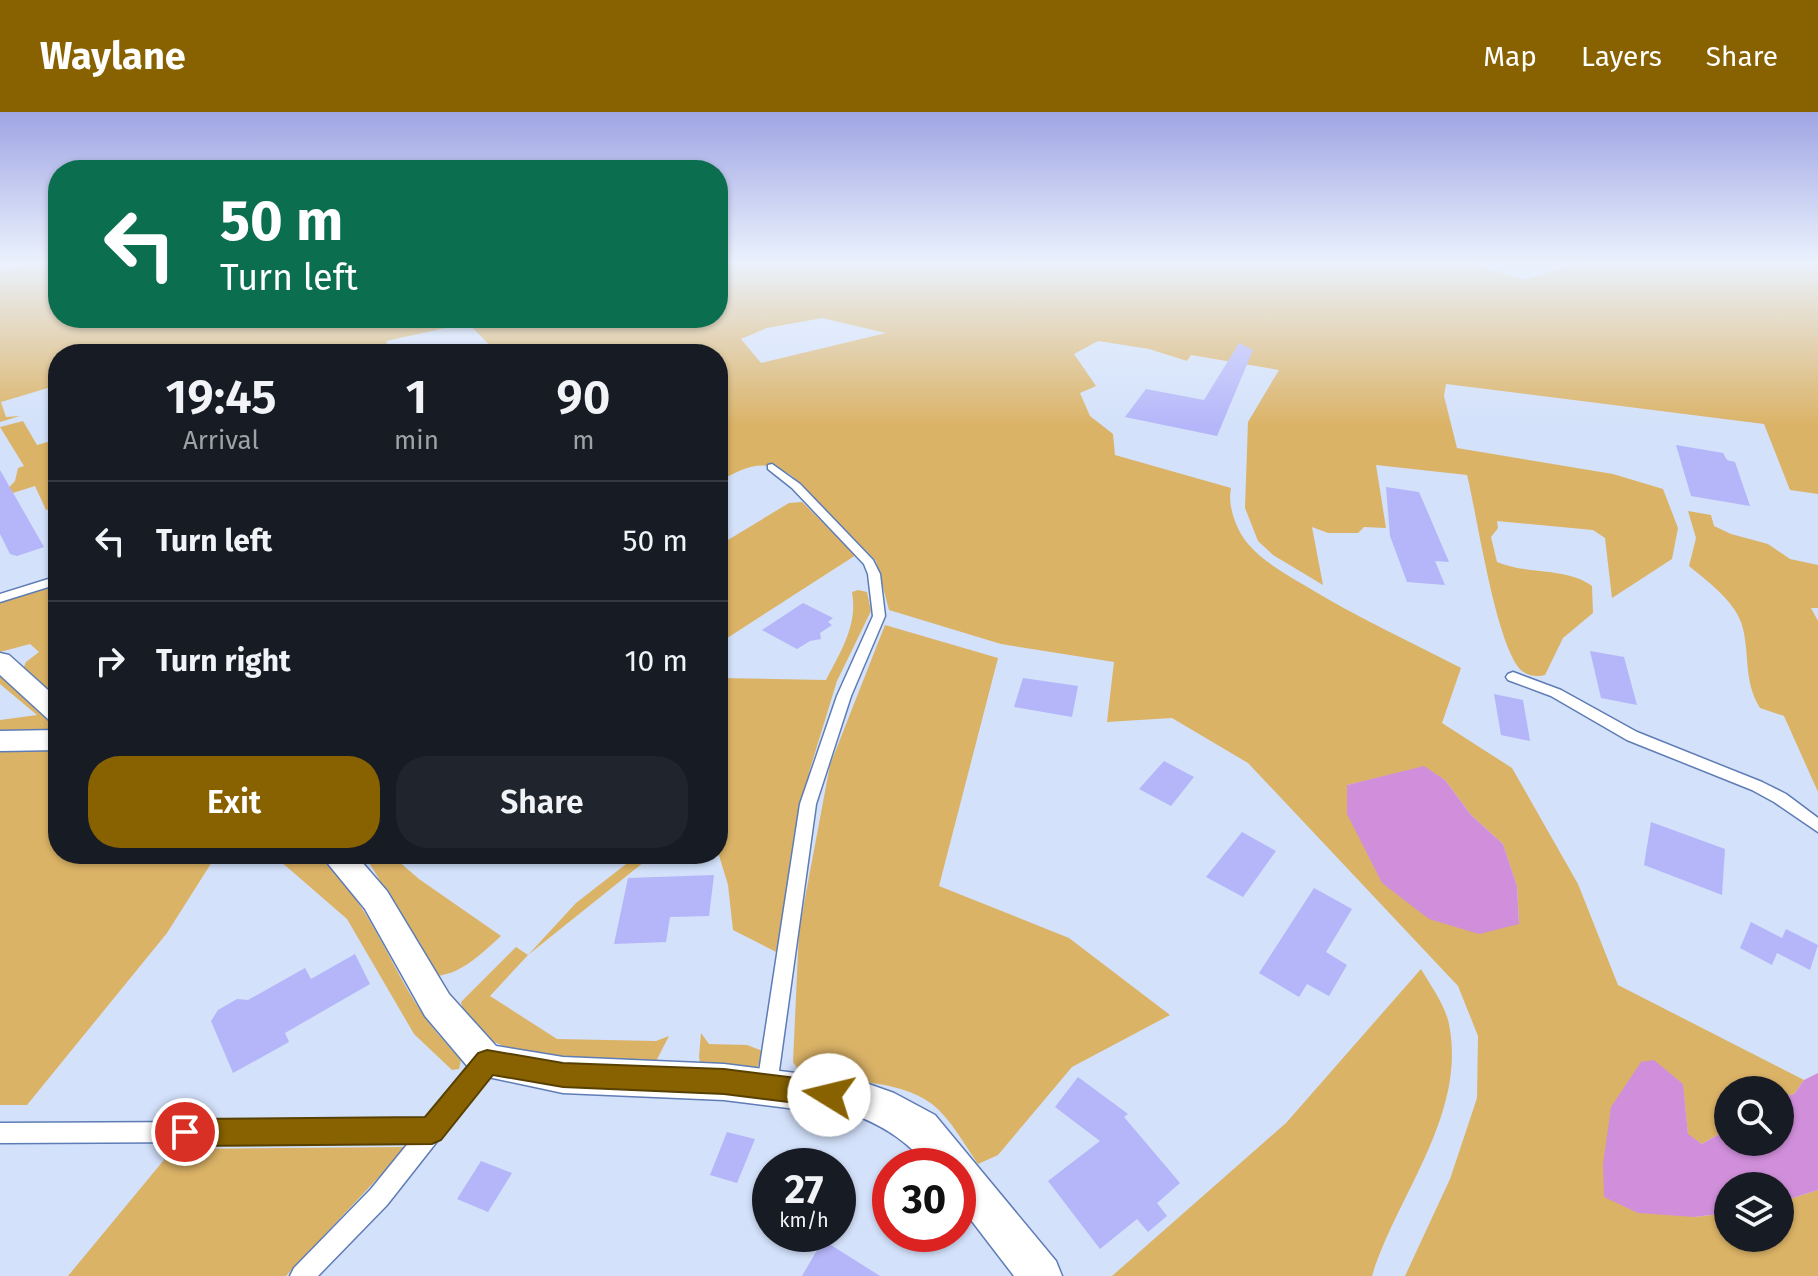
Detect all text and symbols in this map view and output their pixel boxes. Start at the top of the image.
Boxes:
text: Waylane [40,33,186,79]
text: Map [1483,40,1537,73]
text: Layers [1581,40,1662,73]
text: Share [1706,40,1778,73]
text: 50 m [220,188,343,255]
icon: left [88,192,192,296]
text: Turn left [220,256,358,300]
text: 19:45 [165,368,277,426]
text: 1 [406,368,427,426]
text: 90 [556,368,611,426]
text: Arrival [183,425,259,456]
text: min [394,425,439,456]
text: m [572,425,595,456]
icon: left [88,519,132,563]
text: Turn left [156,523,272,559]
text: 50 m [623,523,688,559]
icon: right [88,639,132,683]
text: Turn right [156,643,291,679]
text: 10 m [625,643,688,679]
button: Exit [88,756,380,848]
button: Share [396,756,688,848]
position arrow [787,1053,871,1137]
map controls [1714,1076,1794,1252]
button: search [1714,1076,1794,1156]
pin [151,1098,219,1166]
icon: arrive [163,1110,207,1154]
speed limit sign: 30 [872,1148,976,1252]
text: 27 [785,1166,824,1214]
button: layers [1714,1172,1794,1252]
text: km/h [779,1208,829,1232]

